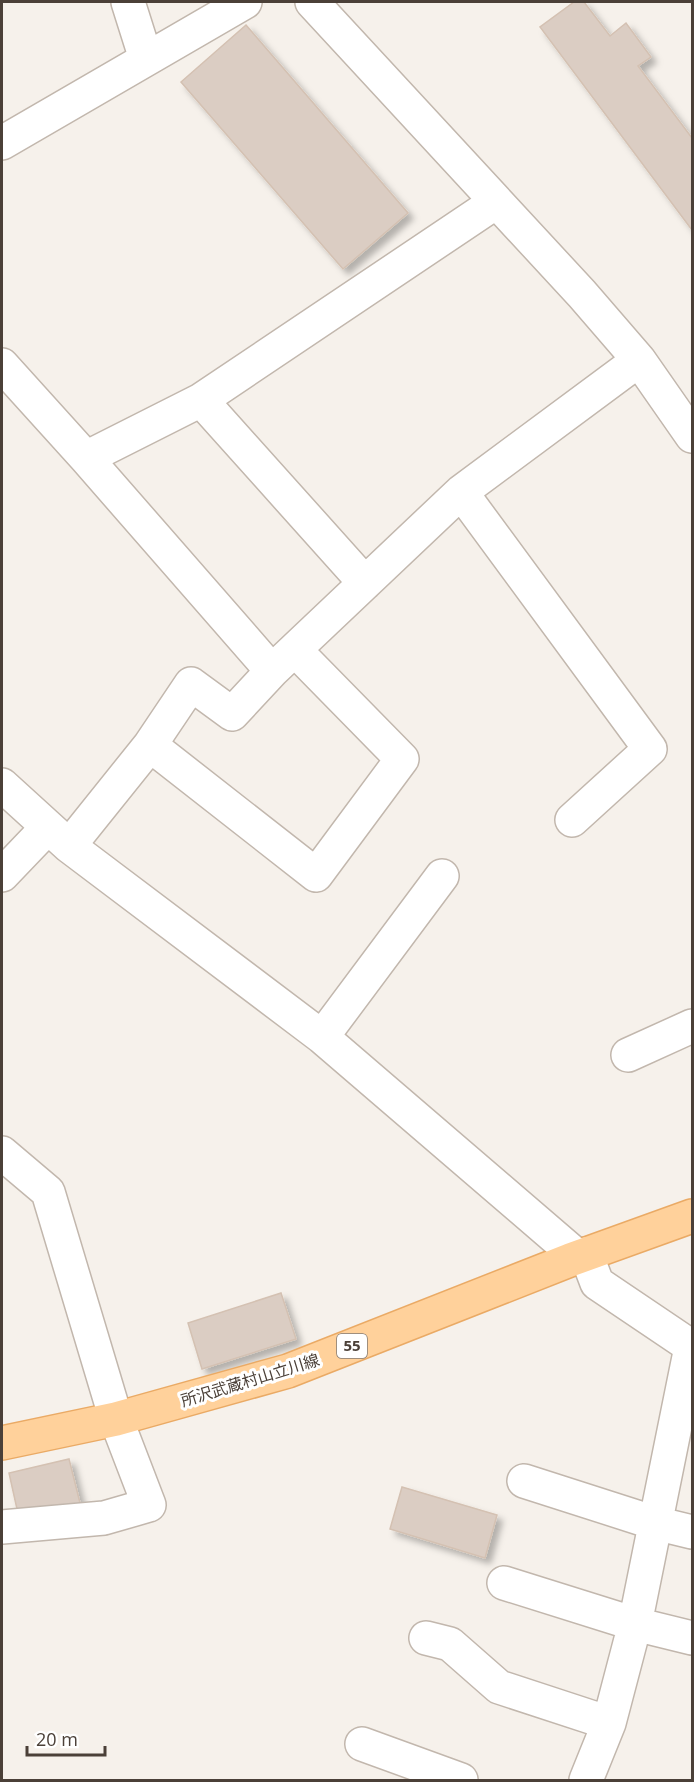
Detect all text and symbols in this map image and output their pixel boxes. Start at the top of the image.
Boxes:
road number: 55 [337,1334,367,1358]
street label: 所沢武蔵村山立川線 [178,1348,322,1412]
scale bar [27,1719,105,1757]
text: 20 m [36,1727,78,1751]

